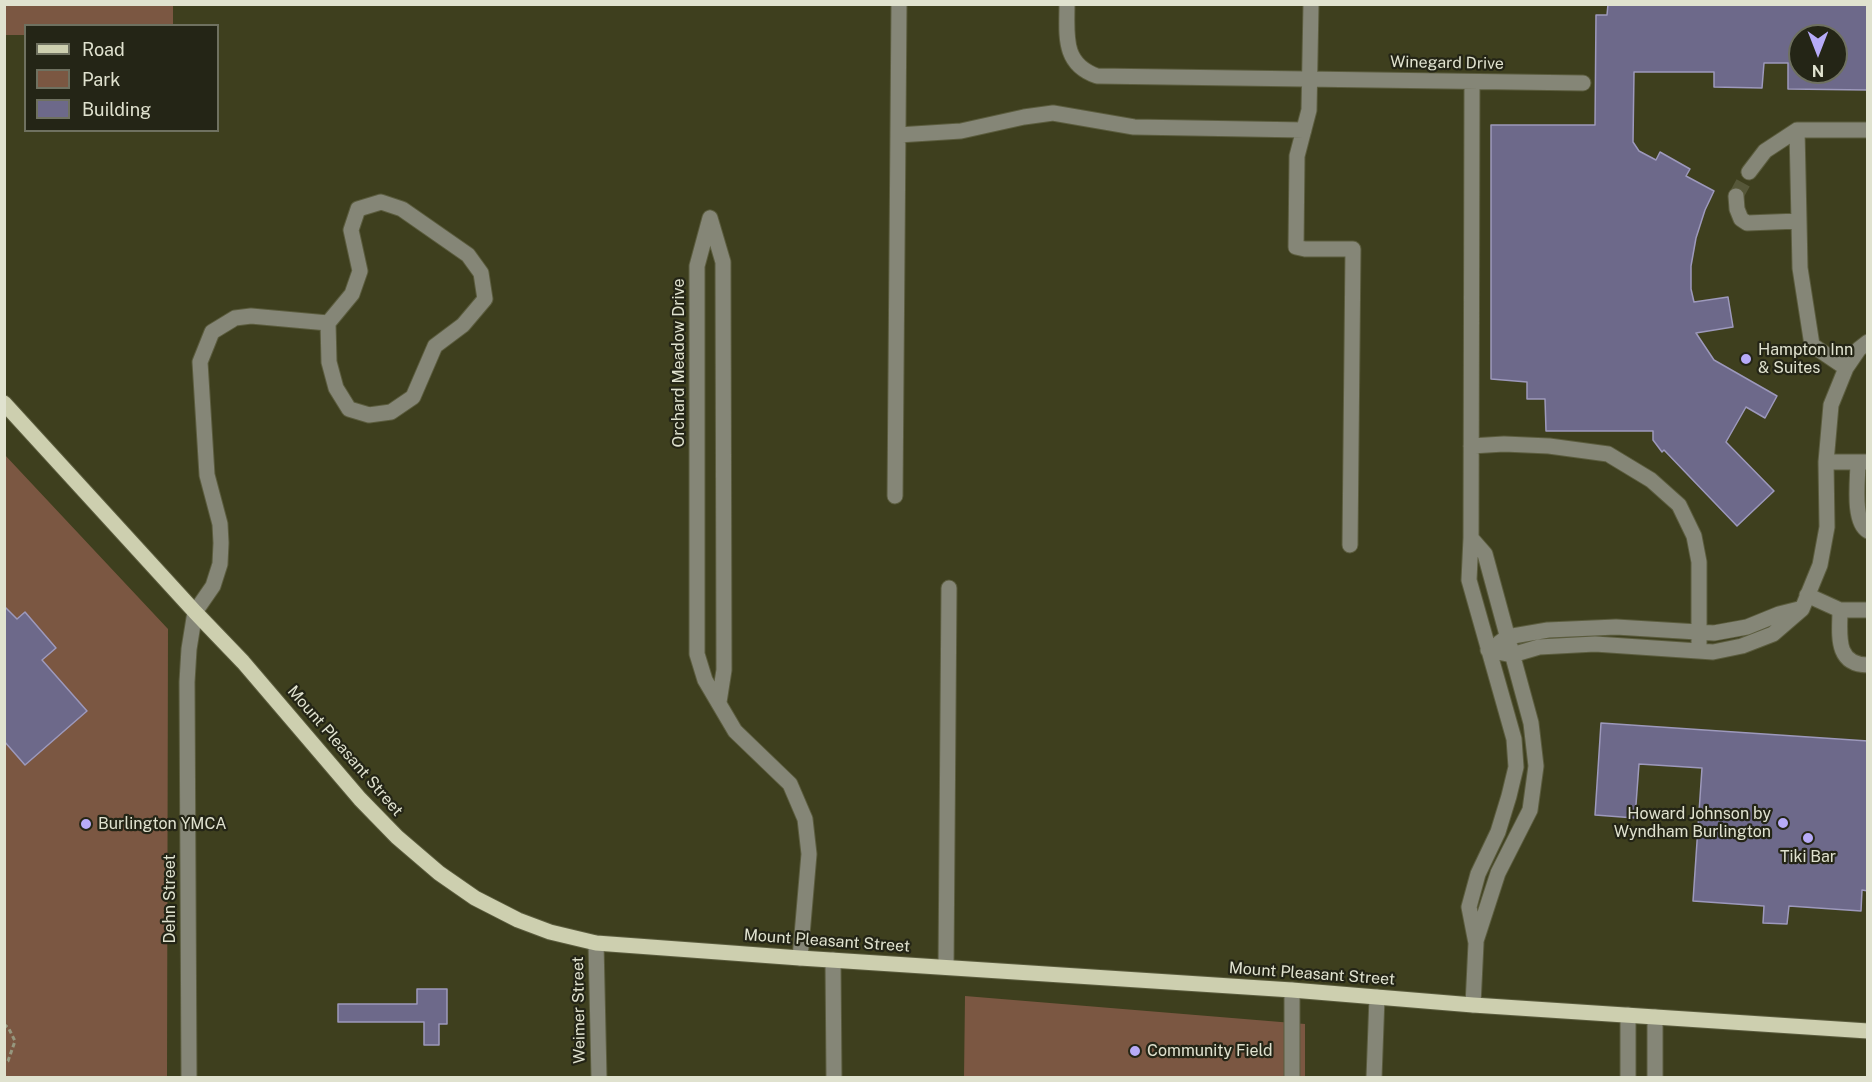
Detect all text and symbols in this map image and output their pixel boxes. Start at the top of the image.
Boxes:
legend [24,24,219,132]
north arrow [1788,24,1848,84]
text: Road [82,39,125,60]
street label: Winegard Drive [1390,52,1504,74]
text: N [1812,61,1824,80]
text: Park [82,69,120,90]
text: Building [82,99,151,120]
street label: Orchard Meadow Drive [669,279,689,447]
place label: Hampton Inn & Suites [1758,340,1853,378]
marker: Hampton Inn & Suites [1739,352,1753,366]
street label: Mount Pleasant Street [283,682,407,820]
place label: Howard Johnson by Wyndham Burlington [1614,804,1771,842]
place label: Burlington YMCA [98,814,227,834]
marker: Howard Johnson by Wyndham Burlington [1776,816,1790,830]
marker: Burlington YMCA [79,817,93,831]
marker: Tiki Bar [1801,831,1815,845]
place label: Tiki Bar [1780,847,1836,867]
street label: Dehn Street [160,854,180,944]
street label: Mount Pleasant Street [743,926,911,956]
street label: Weimer Street [568,956,590,1064]
street label: Mount Pleasant Street [1228,959,1396,989]
place label: Community Field [1147,1041,1272,1061]
marker: Community Field [1128,1044,1142,1058]

